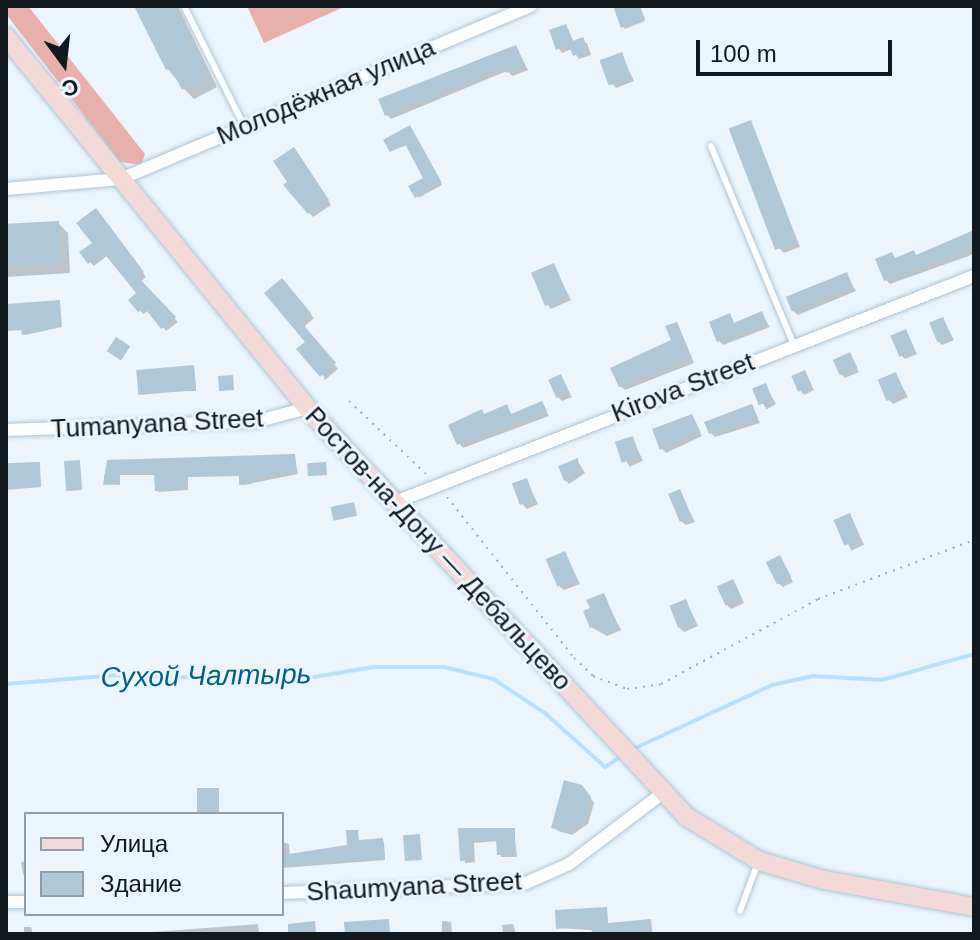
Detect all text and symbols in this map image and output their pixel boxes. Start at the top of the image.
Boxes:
north arrow [24,24,104,104]
scale bar [700,24,896,74]
street label: Молодёжная улица [212,32,440,152]
text: 100 m [710,40,777,67]
text: С [59,74,81,102]
street label: Kirova Street [607,347,759,429]
street label: Ростов-на-Дону — Дебальцево [298,401,578,697]
street label: Tumanyana Street [50,403,264,445]
water label: Сухой Чалтырь [100,657,312,695]
legend [24,812,284,916]
text: Улица [100,830,168,857]
street label: Shaumyana Street [306,866,522,908]
text: Здание [100,870,182,897]

